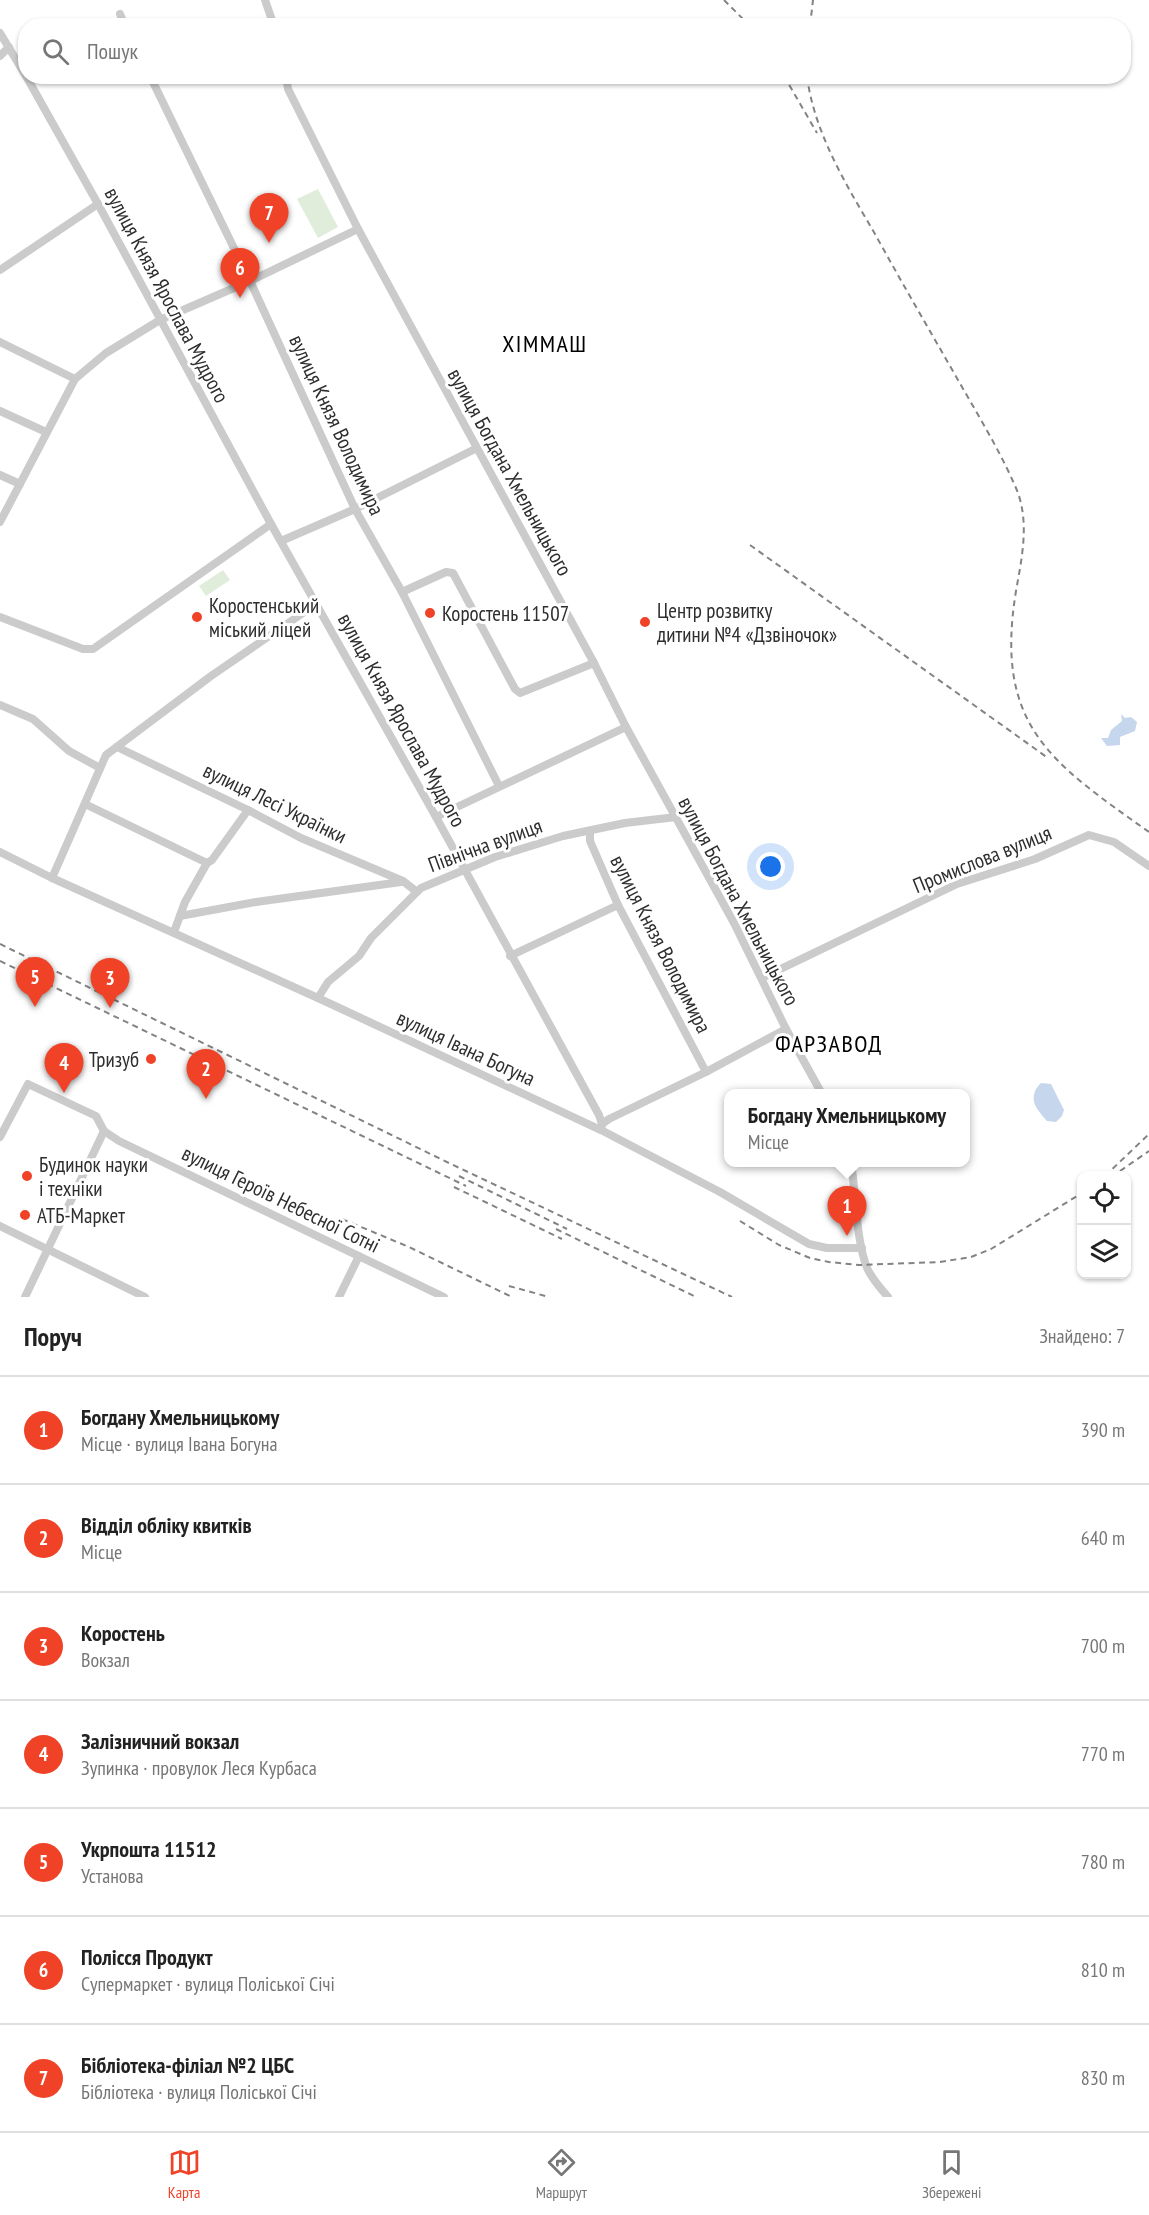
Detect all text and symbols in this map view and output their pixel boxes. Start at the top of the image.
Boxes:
search box [18,18,1131,84]
icon: search [39,35,72,68]
text: Пошук [87,37,138,65]
street label: вулиця Князя Ярослава Мудрого [99,183,235,407]
pin: 7 [250,194,288,243]
pin: 6 [220,248,260,298]
district label: ХІММАШ [502,328,588,359]
street label: вулиця Князя Володимира [283,330,391,520]
street label: вулиця Богдана Хмельницького [442,364,578,580]
place label: Коростенський міський ліцей [209,592,319,643]
place label: Центр розвитку дитини №4 «Дзвіночок» [657,597,837,648]
place label: Коростень 11507 [442,600,569,627]
marker: Коростень 11507 [423,606,437,620]
street label: вулиця Князя Ярослава Мудрого [332,608,472,832]
marker: Коростенський міський ліцей [190,610,204,624]
marker: Центр розвитку дитини №4 «Дзвіночок» [638,615,652,629]
street label: вулиця Лесі Українки [199,757,351,849]
street label: вулиця Богдана Хмельницького [672,792,806,1010]
street label: Північна вулиця [424,812,546,878]
street label: Промислова вулиця [909,819,1055,899]
street label: вулиця Князя Володимира [604,851,718,1037]
your location [756,852,785,881]
pin: 5 [15,958,54,1007]
pin: 3 [90,958,130,1008]
street label: вулиця Івана Богуна [393,1004,539,1092]
district label: ФАРЗАВОД [775,1028,883,1059]
pin: 4 [44,1044,84,1093]
place label: Тризуб [89,1046,139,1073]
pin: 2 [186,1050,226,1099]
marker: Тризуб [144,1052,158,1066]
popup [724,1089,970,1167]
text: Богдану Хмельницькому [748,1101,946,1129]
text: Місце [748,1129,789,1155]
street label: вулиця Героїв Небесної Сотні [178,1139,384,1259]
place label: Будинок науки і техніки [39,1151,148,1202]
marker: Будинок науки і техніки [20,1169,34,1183]
map controls [1077,1171,1131,1279]
button: locate [1077,1171,1131,1225]
pin: 1 [828,1186,866,1236]
place label: АТБ-Маркет [37,1202,125,1229]
marker: АТБ-Маркет [18,1208,32,1222]
button: layers [1077,1225,1131,1279]
text: Поруч [24,1320,82,1353]
text: Знайдено: 7 [1039,1323,1125,1349]
text: Богдану Хмельницькому [81,1403,279,1431]
text: 1 [39,1417,48,1443]
text: 390 m [1081,1417,1125,1443]
text: Місце · вулиця Івана Богуна [81,1431,277,1457]
text: Відділ обліку квитків [81,1511,252,1539]
text: 2 [39,1525,48,1551]
text: 640 m [1081,1525,1125,1551]
text: Місце [81,1539,122,1565]
text: Коростень [81,1619,165,1647]
text: 3 [39,1633,48,1659]
text: 700 m [1081,1633,1125,1659]
text: Вокзал [81,1647,130,1673]
text: Залізничний вокзал [81,1727,239,1755]
text: 4 [39,1741,48,1767]
text: 770 m [1081,1741,1125,1767]
text: Зупинка · провулок Леся Курбаса [81,1755,317,1781]
text: Укрпошта 11512 [81,1835,217,1863]
text: 5 [39,1849,48,1875]
text: 780 m [1081,1849,1125,1875]
text: Установа [81,1863,144,1889]
text: Полісся Продукт [81,1943,213,1971]
text: 6 [39,1957,48,1983]
text: 810 m [1081,1957,1125,1983]
text: Супермаркет · вулиця Поліської Січі [81,1971,335,1997]
text: Бібліотека-філіал №2 ЦБС [81,2051,294,2079]
text: 7 [39,2065,48,2091]
text: 830 m [1081,2065,1125,2091]
text: Бібліотека · вулиця Поліської Січі [81,2079,317,2105]
tab: Карта [168,2146,201,2202]
tab: Маршрут [536,2146,587,2202]
tab: Збережені [922,2146,981,2202]

